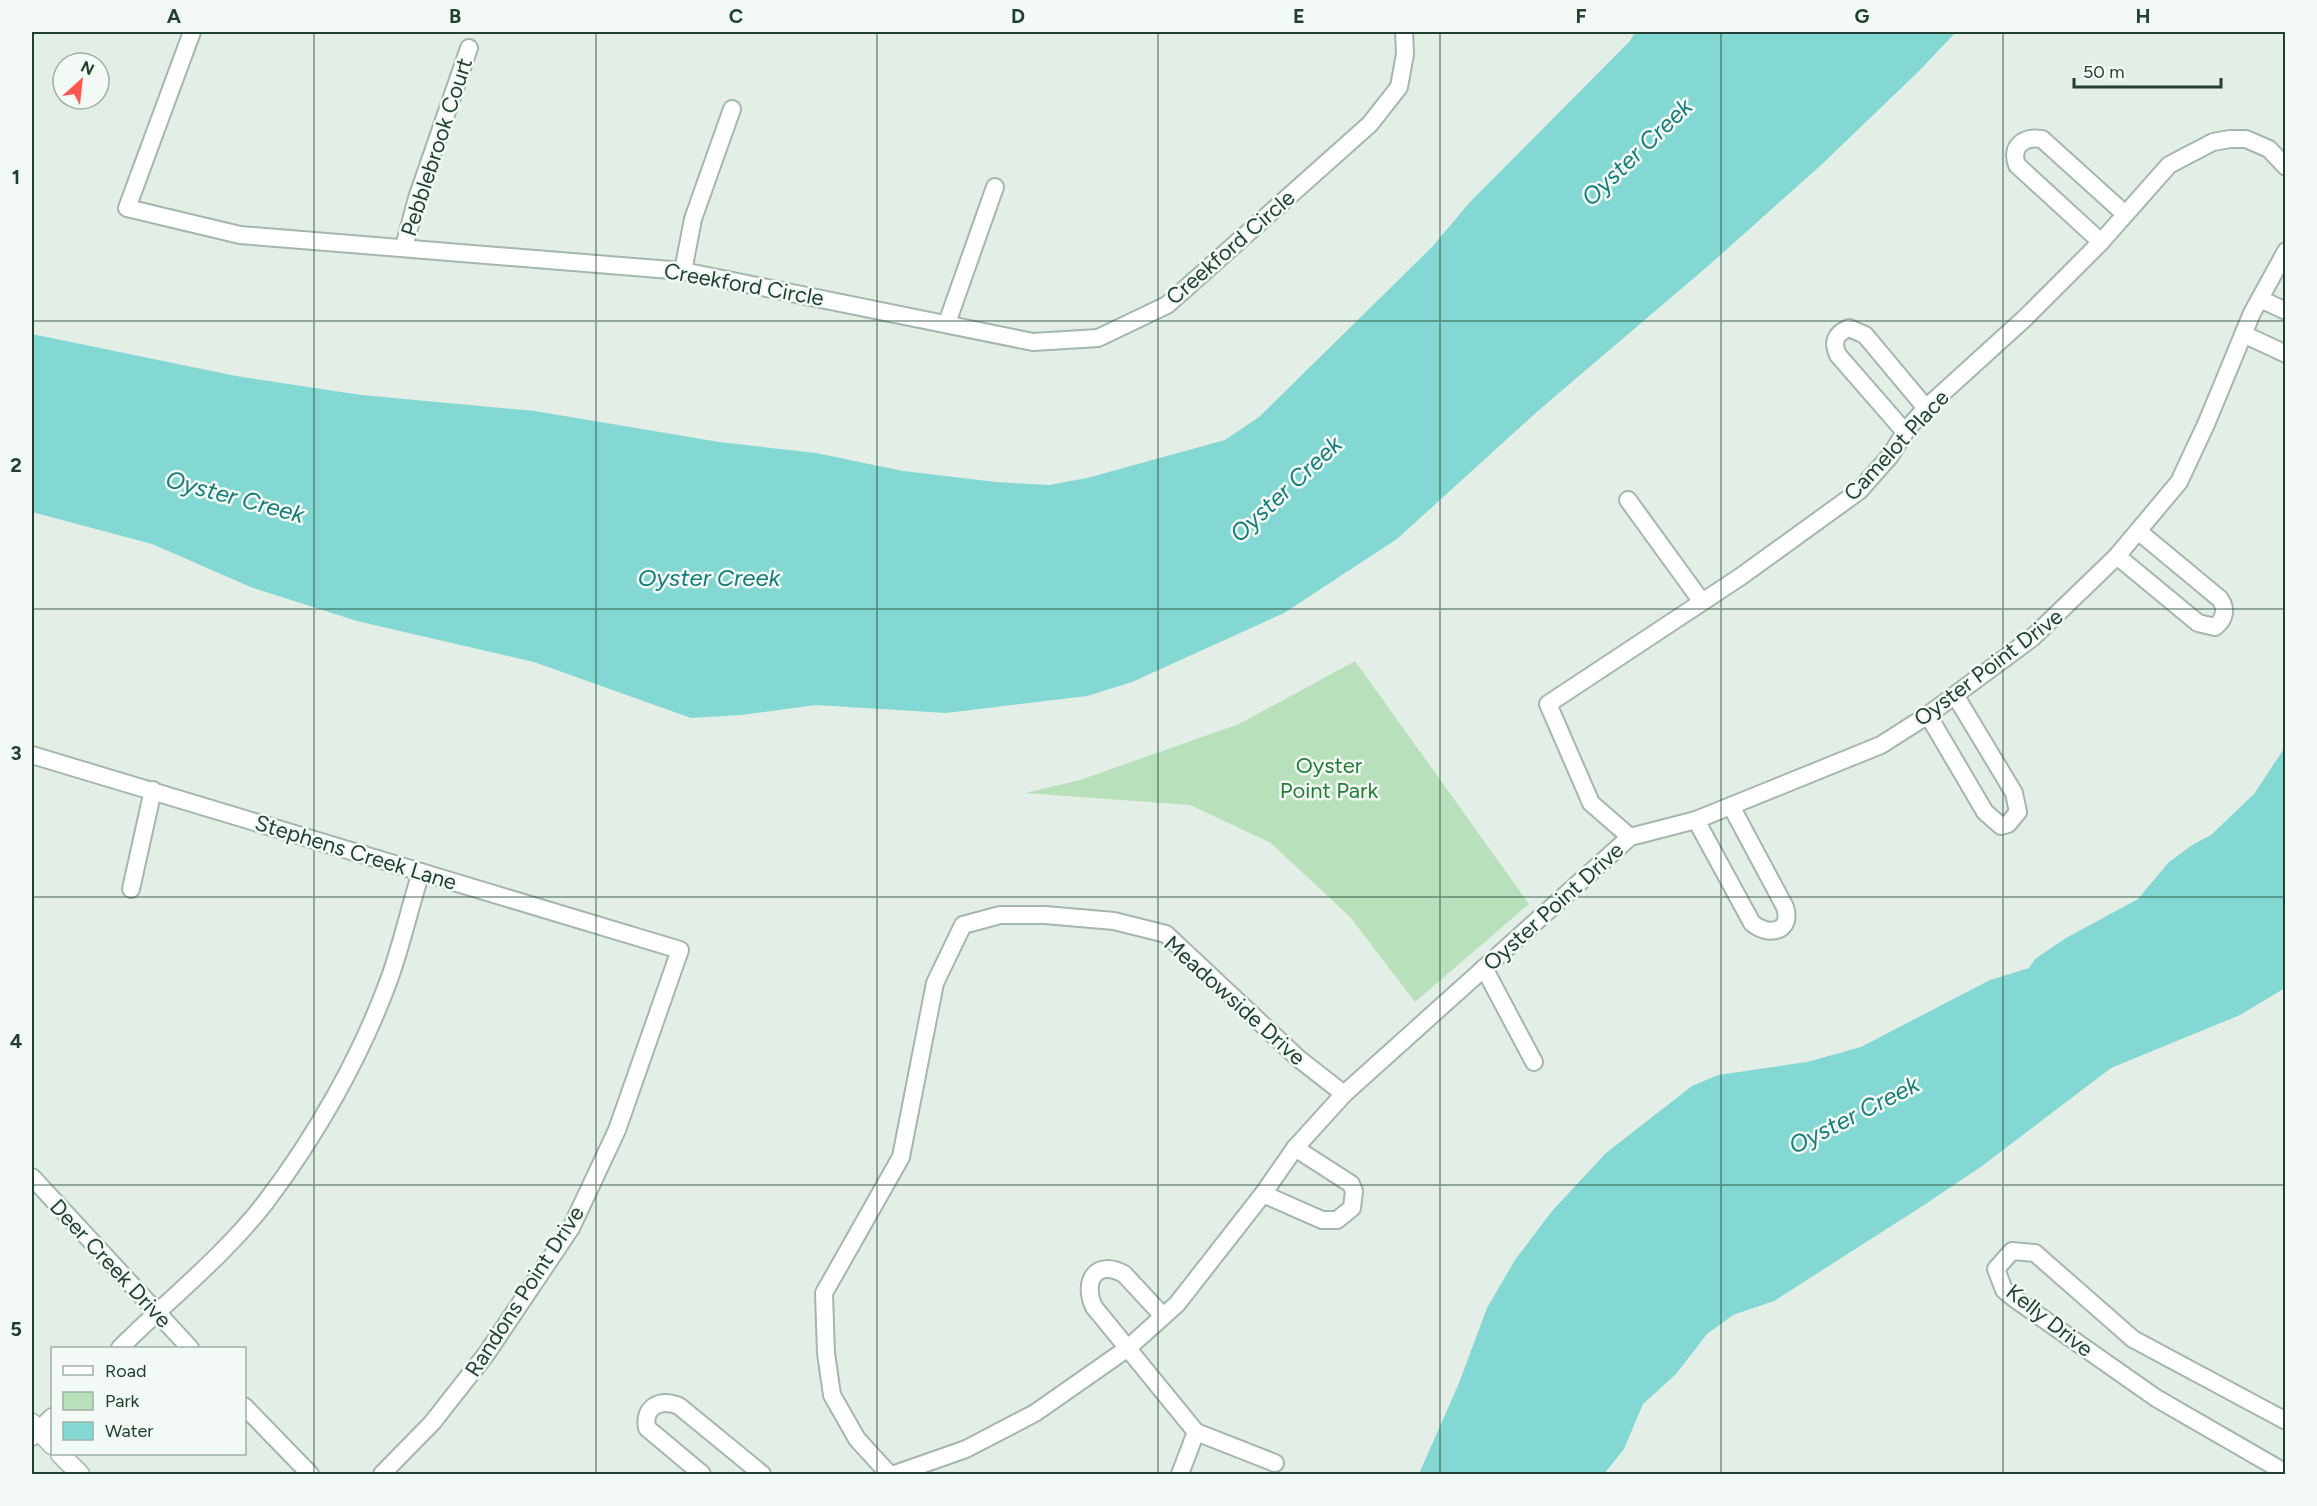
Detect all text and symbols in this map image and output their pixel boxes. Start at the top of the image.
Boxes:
text: A [167,4,182,28]
text: B [449,4,461,28]
text: C [729,4,743,28]
text: D [1011,4,1025,28]
text: E [1293,4,1305,28]
text: F [1575,4,1587,28]
text: G [1855,4,1870,28]
text: H [2136,4,2151,28]
north arrow [51,51,111,111]
scale bar [2074,51,2221,89]
street label: Pebblebrook Court [395,55,478,240]
text: N [78,57,97,79]
text: 50 m [2083,61,2125,83]
water label: Oyster Creek [1575,91,1699,212]
text: 1 [12,165,20,189]
street label: Creekford Circle [1160,184,1300,311]
street label: Creekford Circle [662,257,826,312]
street label: Camelot Place [1838,384,1955,506]
water label: Oyster Creek [1224,429,1349,548]
text: 2 [10,453,22,477]
water label: Oyster Creek [163,464,309,529]
water label: Oyster Creek [638,563,782,592]
street label: Oyster Point Drive [1909,603,2068,732]
text: 3 [10,741,22,765]
park label: Oyster Point Park [1280,752,1378,804]
street label: Stephens Creek Lane [252,809,460,896]
street label: Oyster Point Drive [1478,836,1629,976]
street label: Meadowside Drive [1158,930,1311,1071]
text: 4 [10,1029,23,1053]
water label: Oyster Creek [1784,1069,1925,1160]
street label: Deer Creek Drive [44,1193,177,1333]
street label: Randons Point Drive [459,1201,590,1382]
street label: Kelly Drive [2001,1278,2099,1363]
text: 5 [10,1317,22,1341]
legend [51,1347,246,1455]
text: Road [105,1360,146,1382]
text: Park [105,1390,140,1412]
text: Water [105,1420,153,1442]

